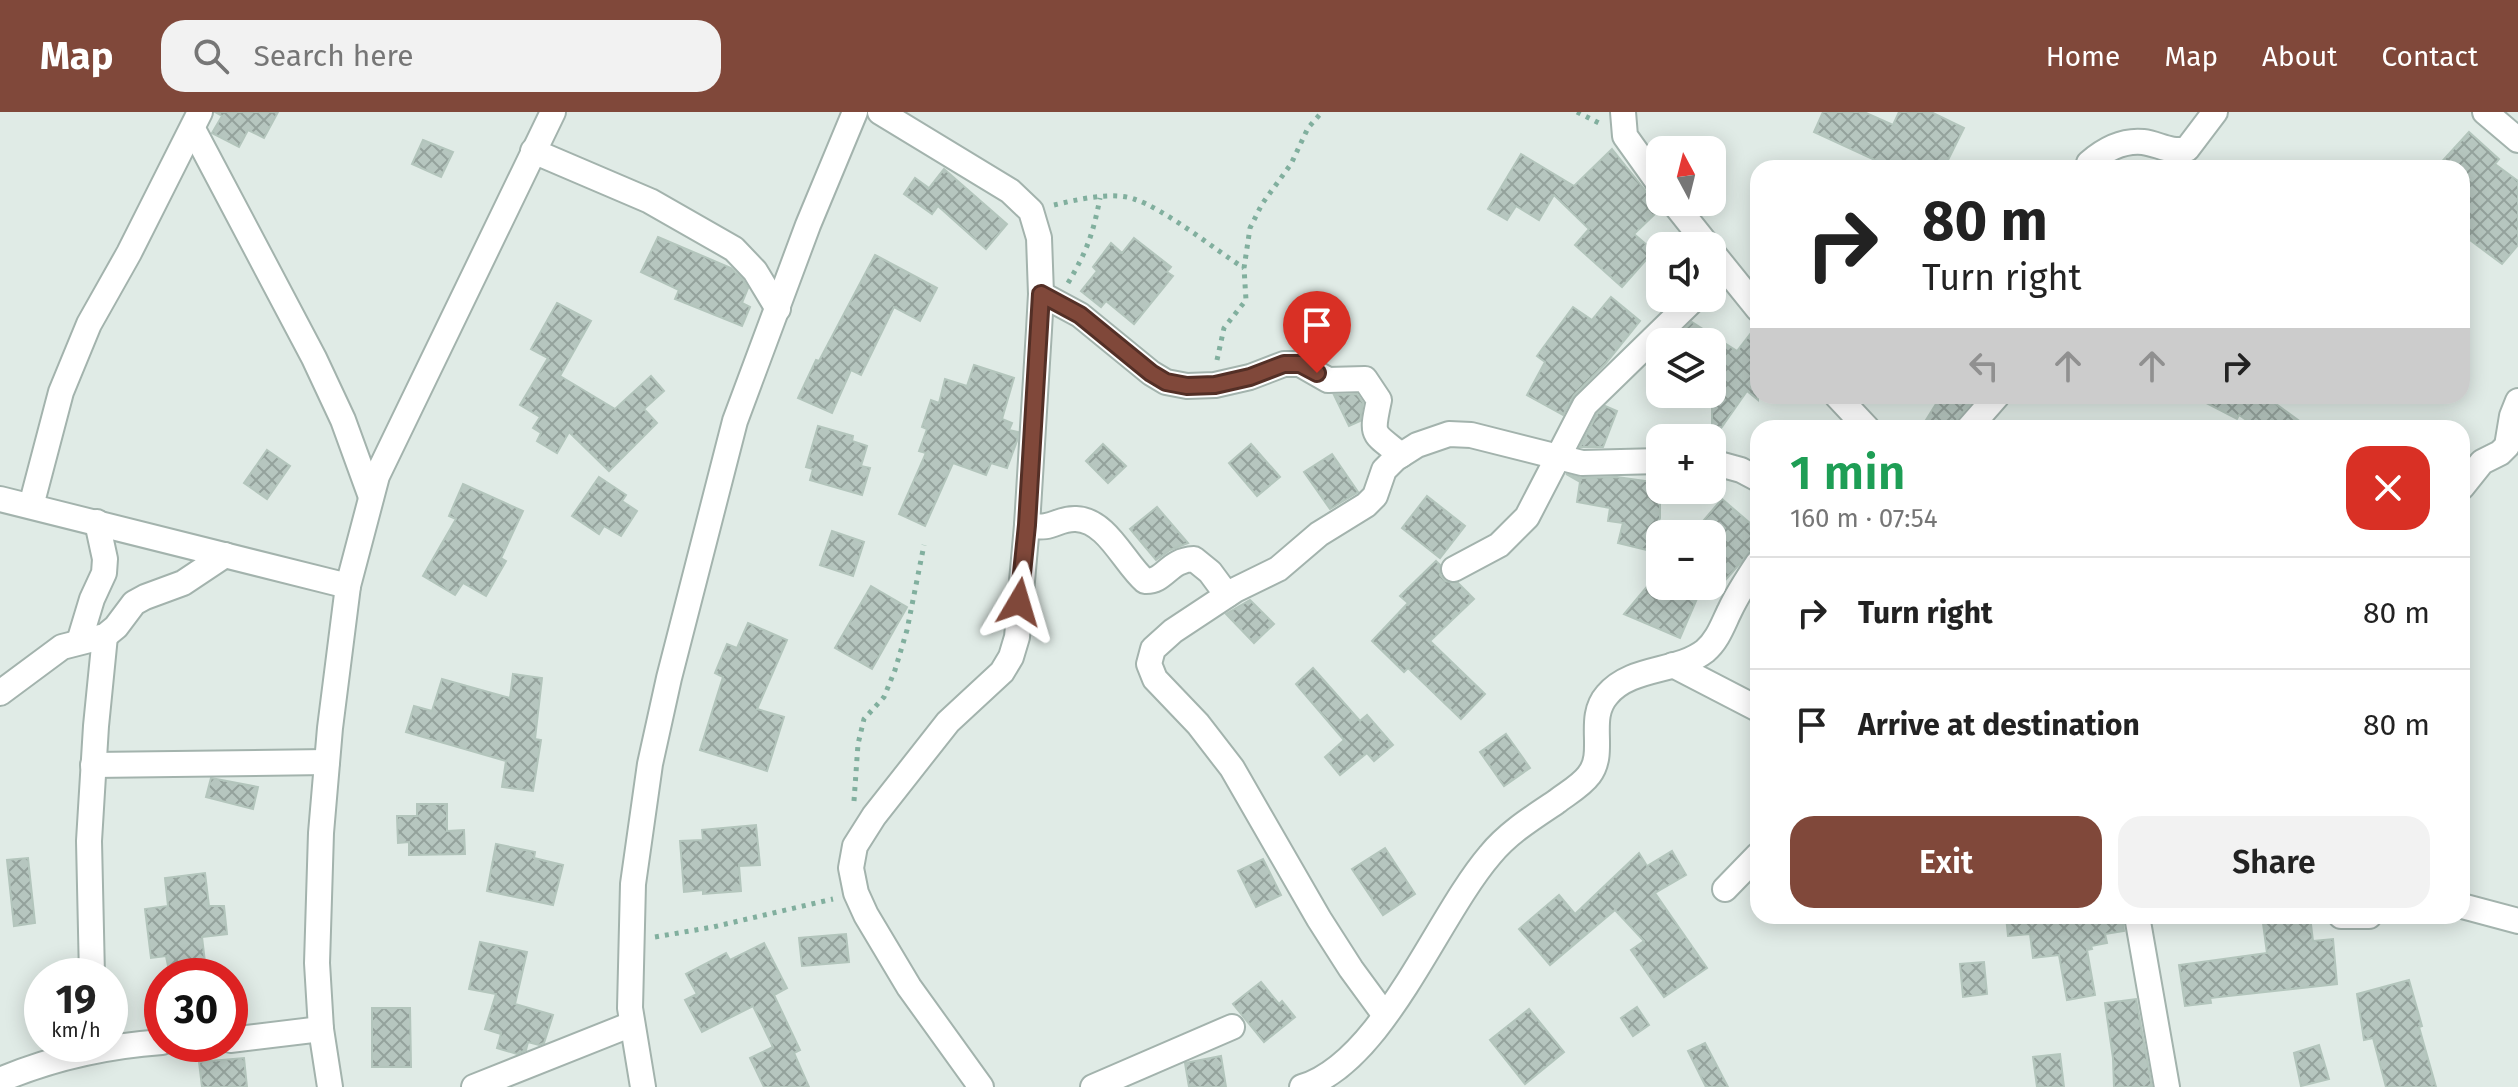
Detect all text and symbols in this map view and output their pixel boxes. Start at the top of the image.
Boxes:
search box [161,20,721,92]
text: Map [40,33,113,79]
icon: search [189,34,233,78]
text: Search here [253,38,414,74]
text: Home [2046,40,2120,73]
text: Map [2164,40,2218,73]
text: About [2262,40,2337,73]
text: Contact [2381,40,2478,73]
north arrow [1646,136,1726,216]
map controls [1646,136,1726,600]
text: 80 m [1922,188,2048,255]
icon: right [1790,192,1894,296]
button: sound [1646,232,1726,312]
text: Turn right [1922,256,2082,300]
pin [1283,291,1351,373]
icon: arrive [1295,303,1339,347]
button: layers [1646,328,1726,408]
icon: left [1962,344,2006,388]
icon: ahead [2046,344,2090,388]
icon: ahead [2130,344,2174,388]
icon: right [2214,344,2258,388]
button: + [1646,424,1726,504]
text: 1 min [1790,444,1906,502]
button: close [2346,446,2430,530]
text: 160 m · 07:54 [1790,503,1938,534]
button: − [1646,520,1726,600]
position arrow [977,560,1061,644]
icon: right [1790,591,1834,635]
text: Turn right [1858,595,1993,631]
text: 80 m [2363,595,2430,631]
icon: arrive [1790,703,1834,747]
text: Arrive at destination [1858,707,2140,743]
text: 80 m [2363,707,2430,743]
button: Exit [1790,816,2102,908]
button: Share [2118,816,2430,908]
speed limit sign: 30 [144,958,248,1062]
text: 19 [56,976,96,1024]
text: km/h [51,1018,101,1042]

